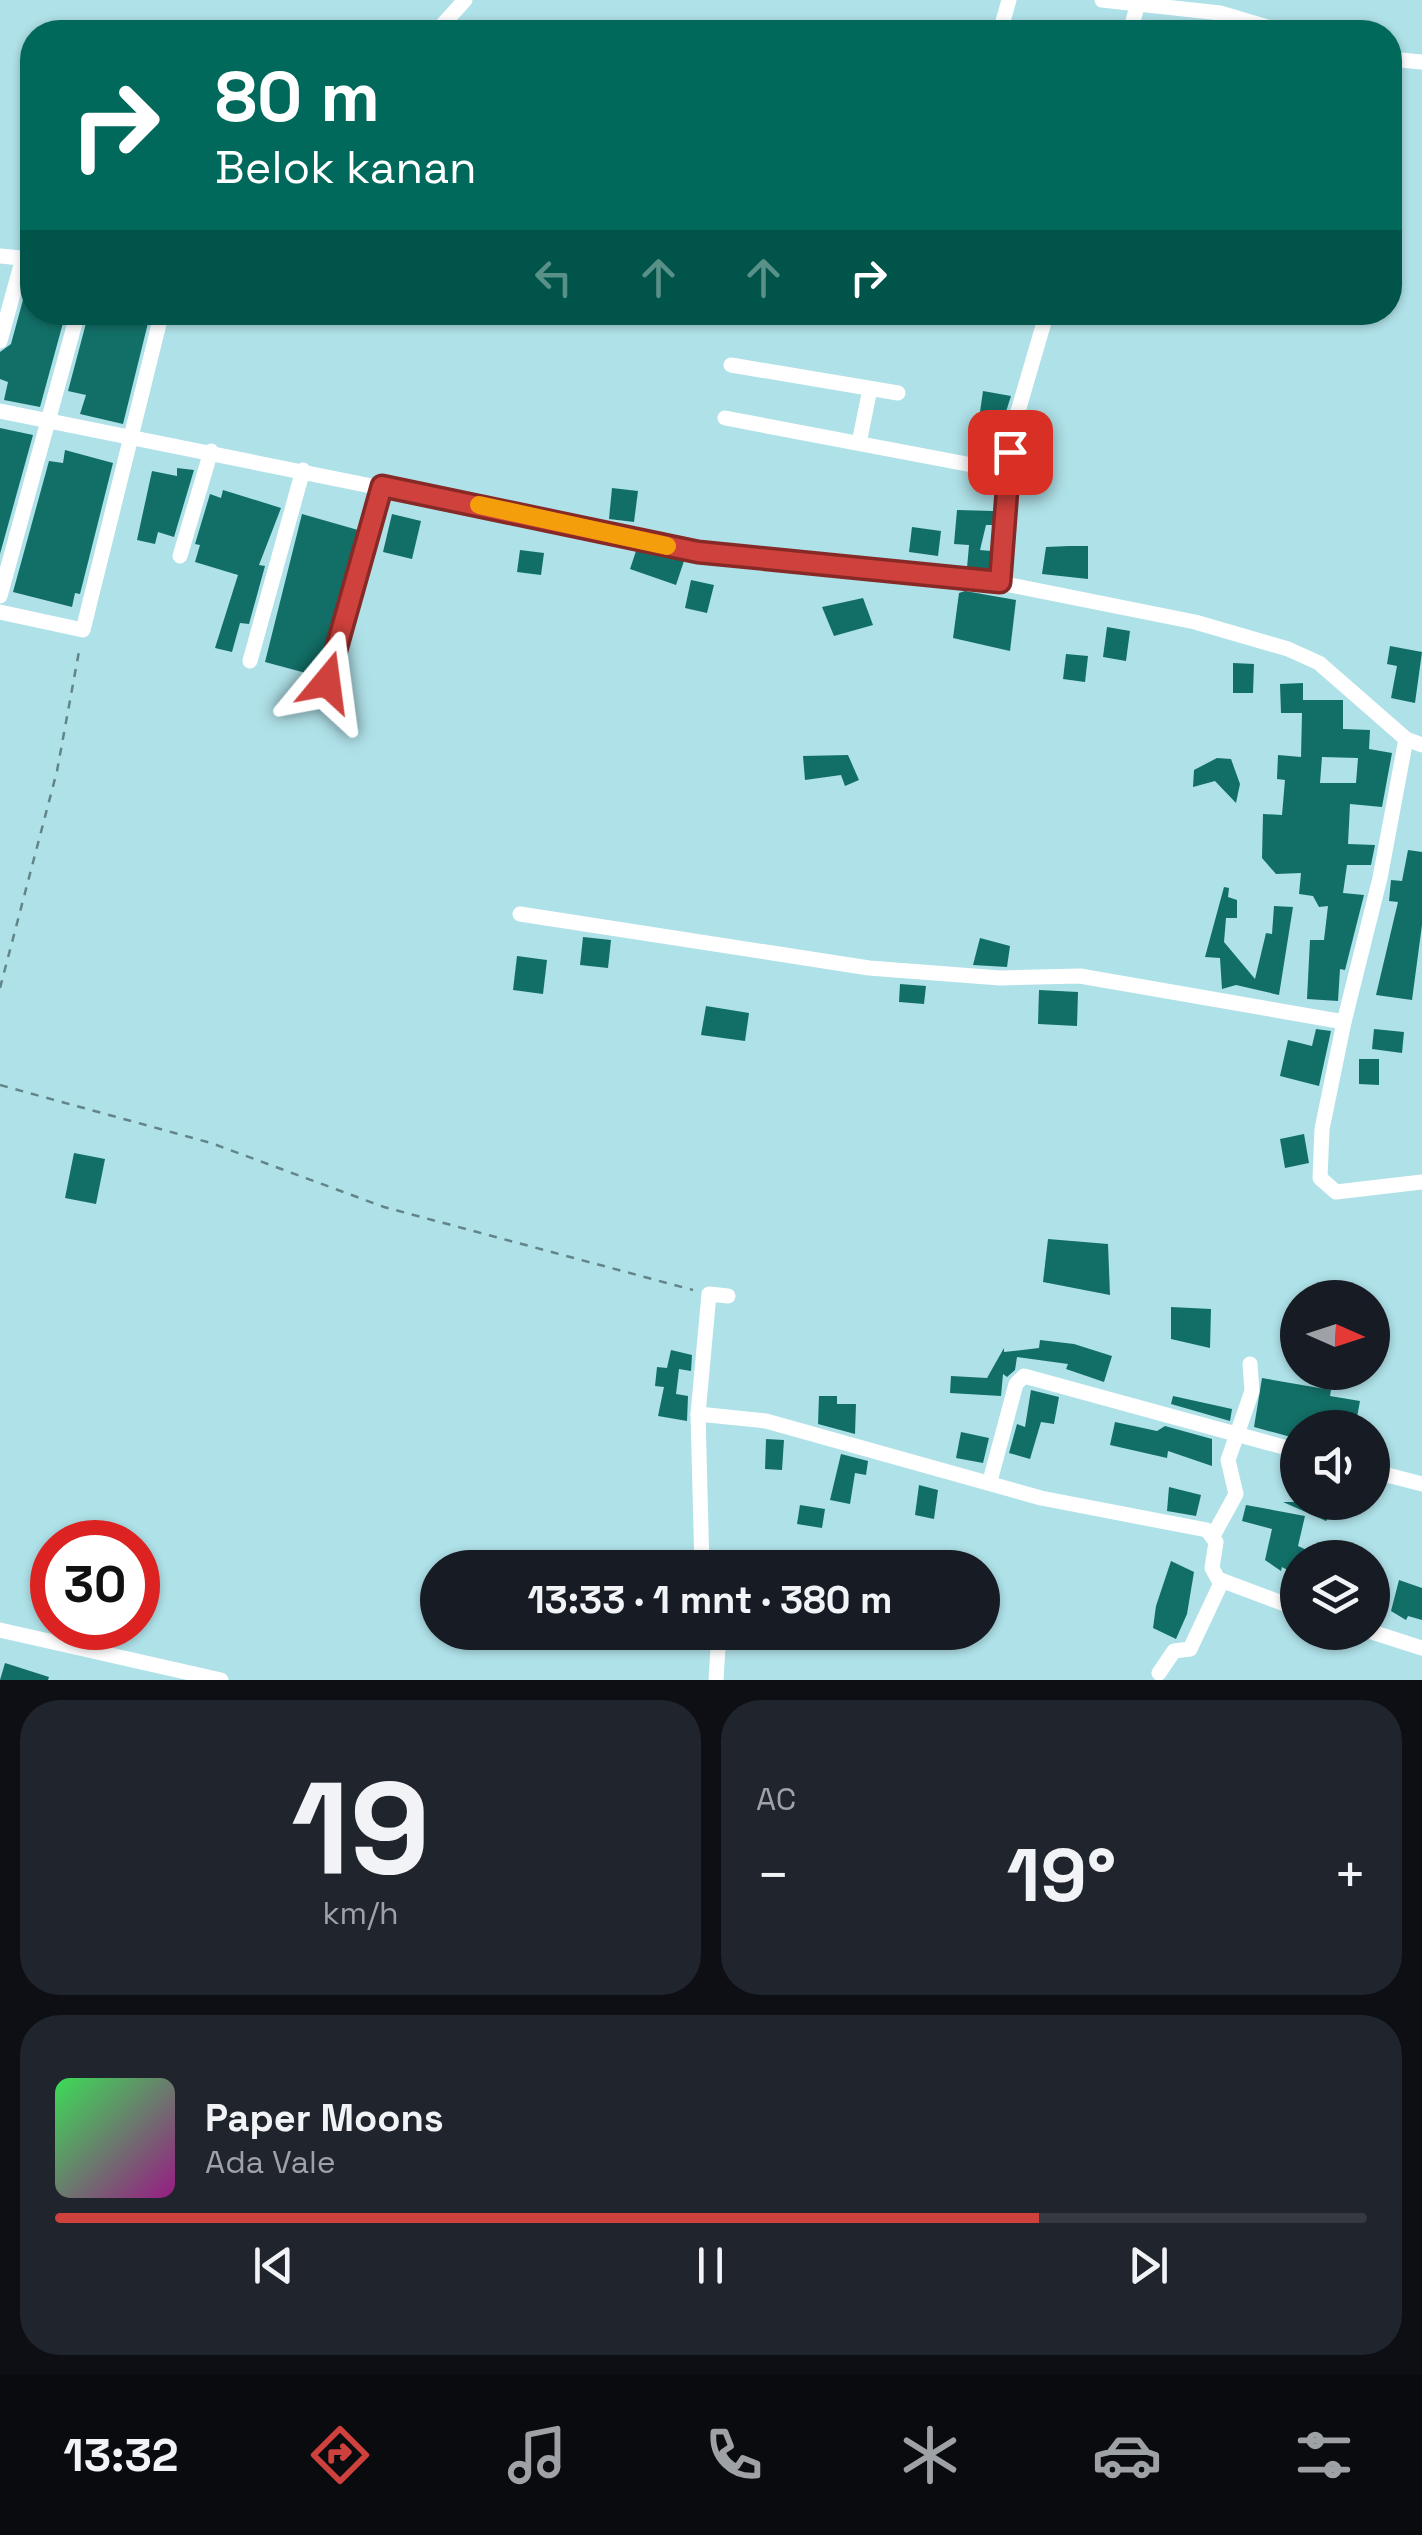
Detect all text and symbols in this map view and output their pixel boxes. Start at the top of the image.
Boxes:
text: 80 m [215,52,380,141]
icon: right [50,60,180,190]
text: Belok kanan [215,139,477,196]
icon: left [526,250,581,305]
icon: ahead [631,250,686,305]
icon: ahead [736,250,791,305]
icon: right [841,250,896,305]
pin [968,410,1053,495]
icon: arrive [983,425,1038,480]
position arrow [275,630,379,734]
north arrow [1280,1280,1390,1390]
map controls [1280,1280,1390,1650]
button: sound [1280,1410,1390,1520]
speed limit sign: 30 [30,1520,160,1650]
button: layers [1280,1540,1390,1650]
text: 13:33 · 1 mnt · 380 m [527,1576,893,1624]
text: 19 [291,1745,430,1911]
text: AC [756,1779,796,1819]
text: 19° [1007,1827,1116,1923]
text: − [756,1840,790,1910]
text: + [1333,1840,1367,1910]
text: km/h [322,1893,399,1933]
text: Paper Moons [205,2094,444,2142]
text: Ada Vale [205,2142,336,2182]
icon: previous [246,2238,301,2293]
icon: pause [683,2238,738,2293]
icon: next [1121,2238,1176,2293]
icon: directions [305,2420,375,2490]
icon: music [502,2420,572,2490]
icon: phone [699,2420,769,2490]
icon: climate [895,2420,965,2490]
icon: car [1092,2420,1162,2490]
icon: filters [1289,2420,1359,2490]
text: 13:32 [63,2427,179,2484]

